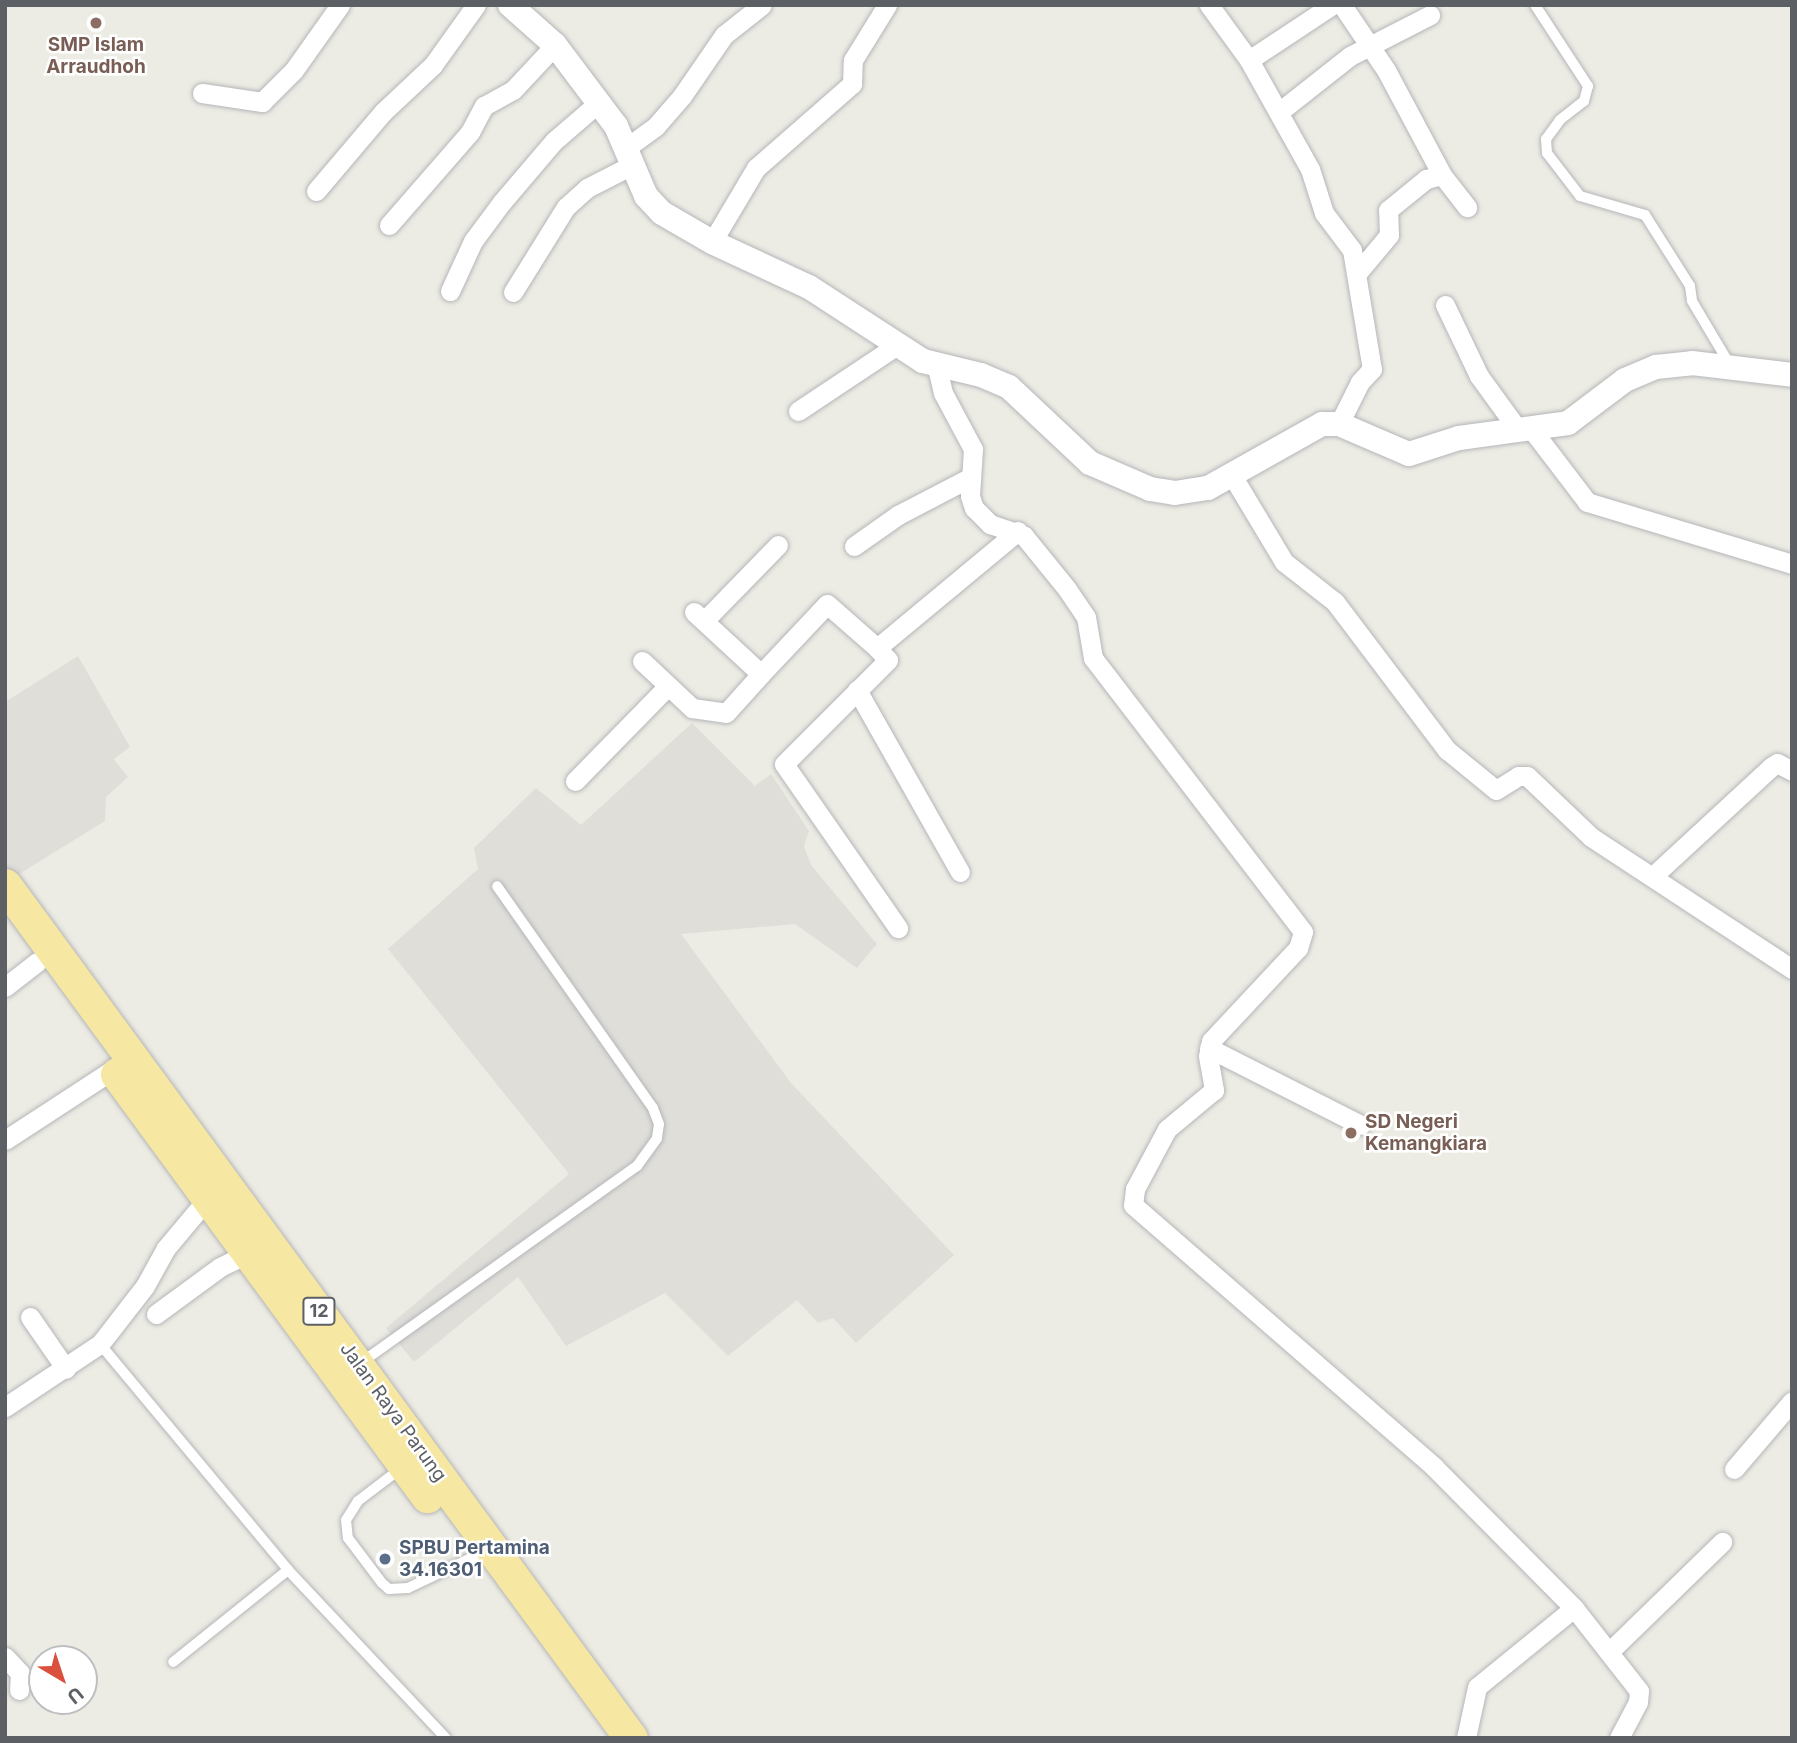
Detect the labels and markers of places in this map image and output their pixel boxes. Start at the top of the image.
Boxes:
marker: SMP Islam Arraudhoh [88,15,104,31]
place label: SMP Islam Arraudhoh [46,34,146,78]
place label: SD Negeri Kemangkiara [1365,1111,1487,1155]
marker: SD Negeri Kemangkiara [1343,1125,1359,1141]
place label: SPBU Pertamina 34.16301 [399,1537,550,1581]
marker: SPBU Pertamina 34.16301 [377,1551,393,1567]

